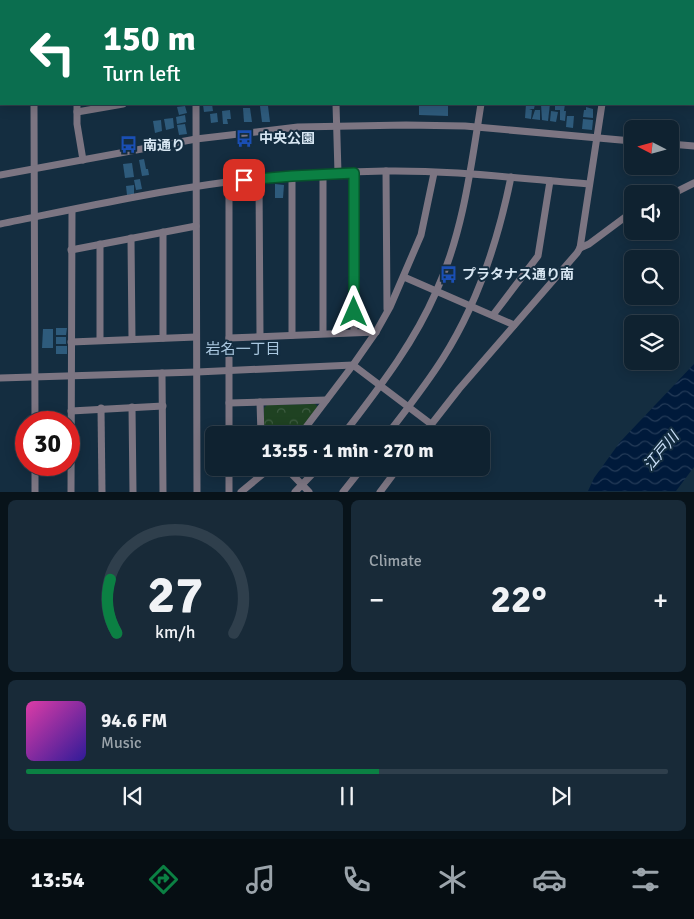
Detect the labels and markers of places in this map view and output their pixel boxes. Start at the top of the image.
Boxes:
bus stop icon: 中央公園 [235,128,255,148]
place label: 中央公園 [259,130,315,147]
bus stop icon: 南通り [119,135,139,155]
place label: 南通り [143,137,185,154]
pin [223,159,265,201]
bus stop icon: プラタナス通り南 [438,264,458,284]
place label: プラタナス通り南 [462,266,574,283]

